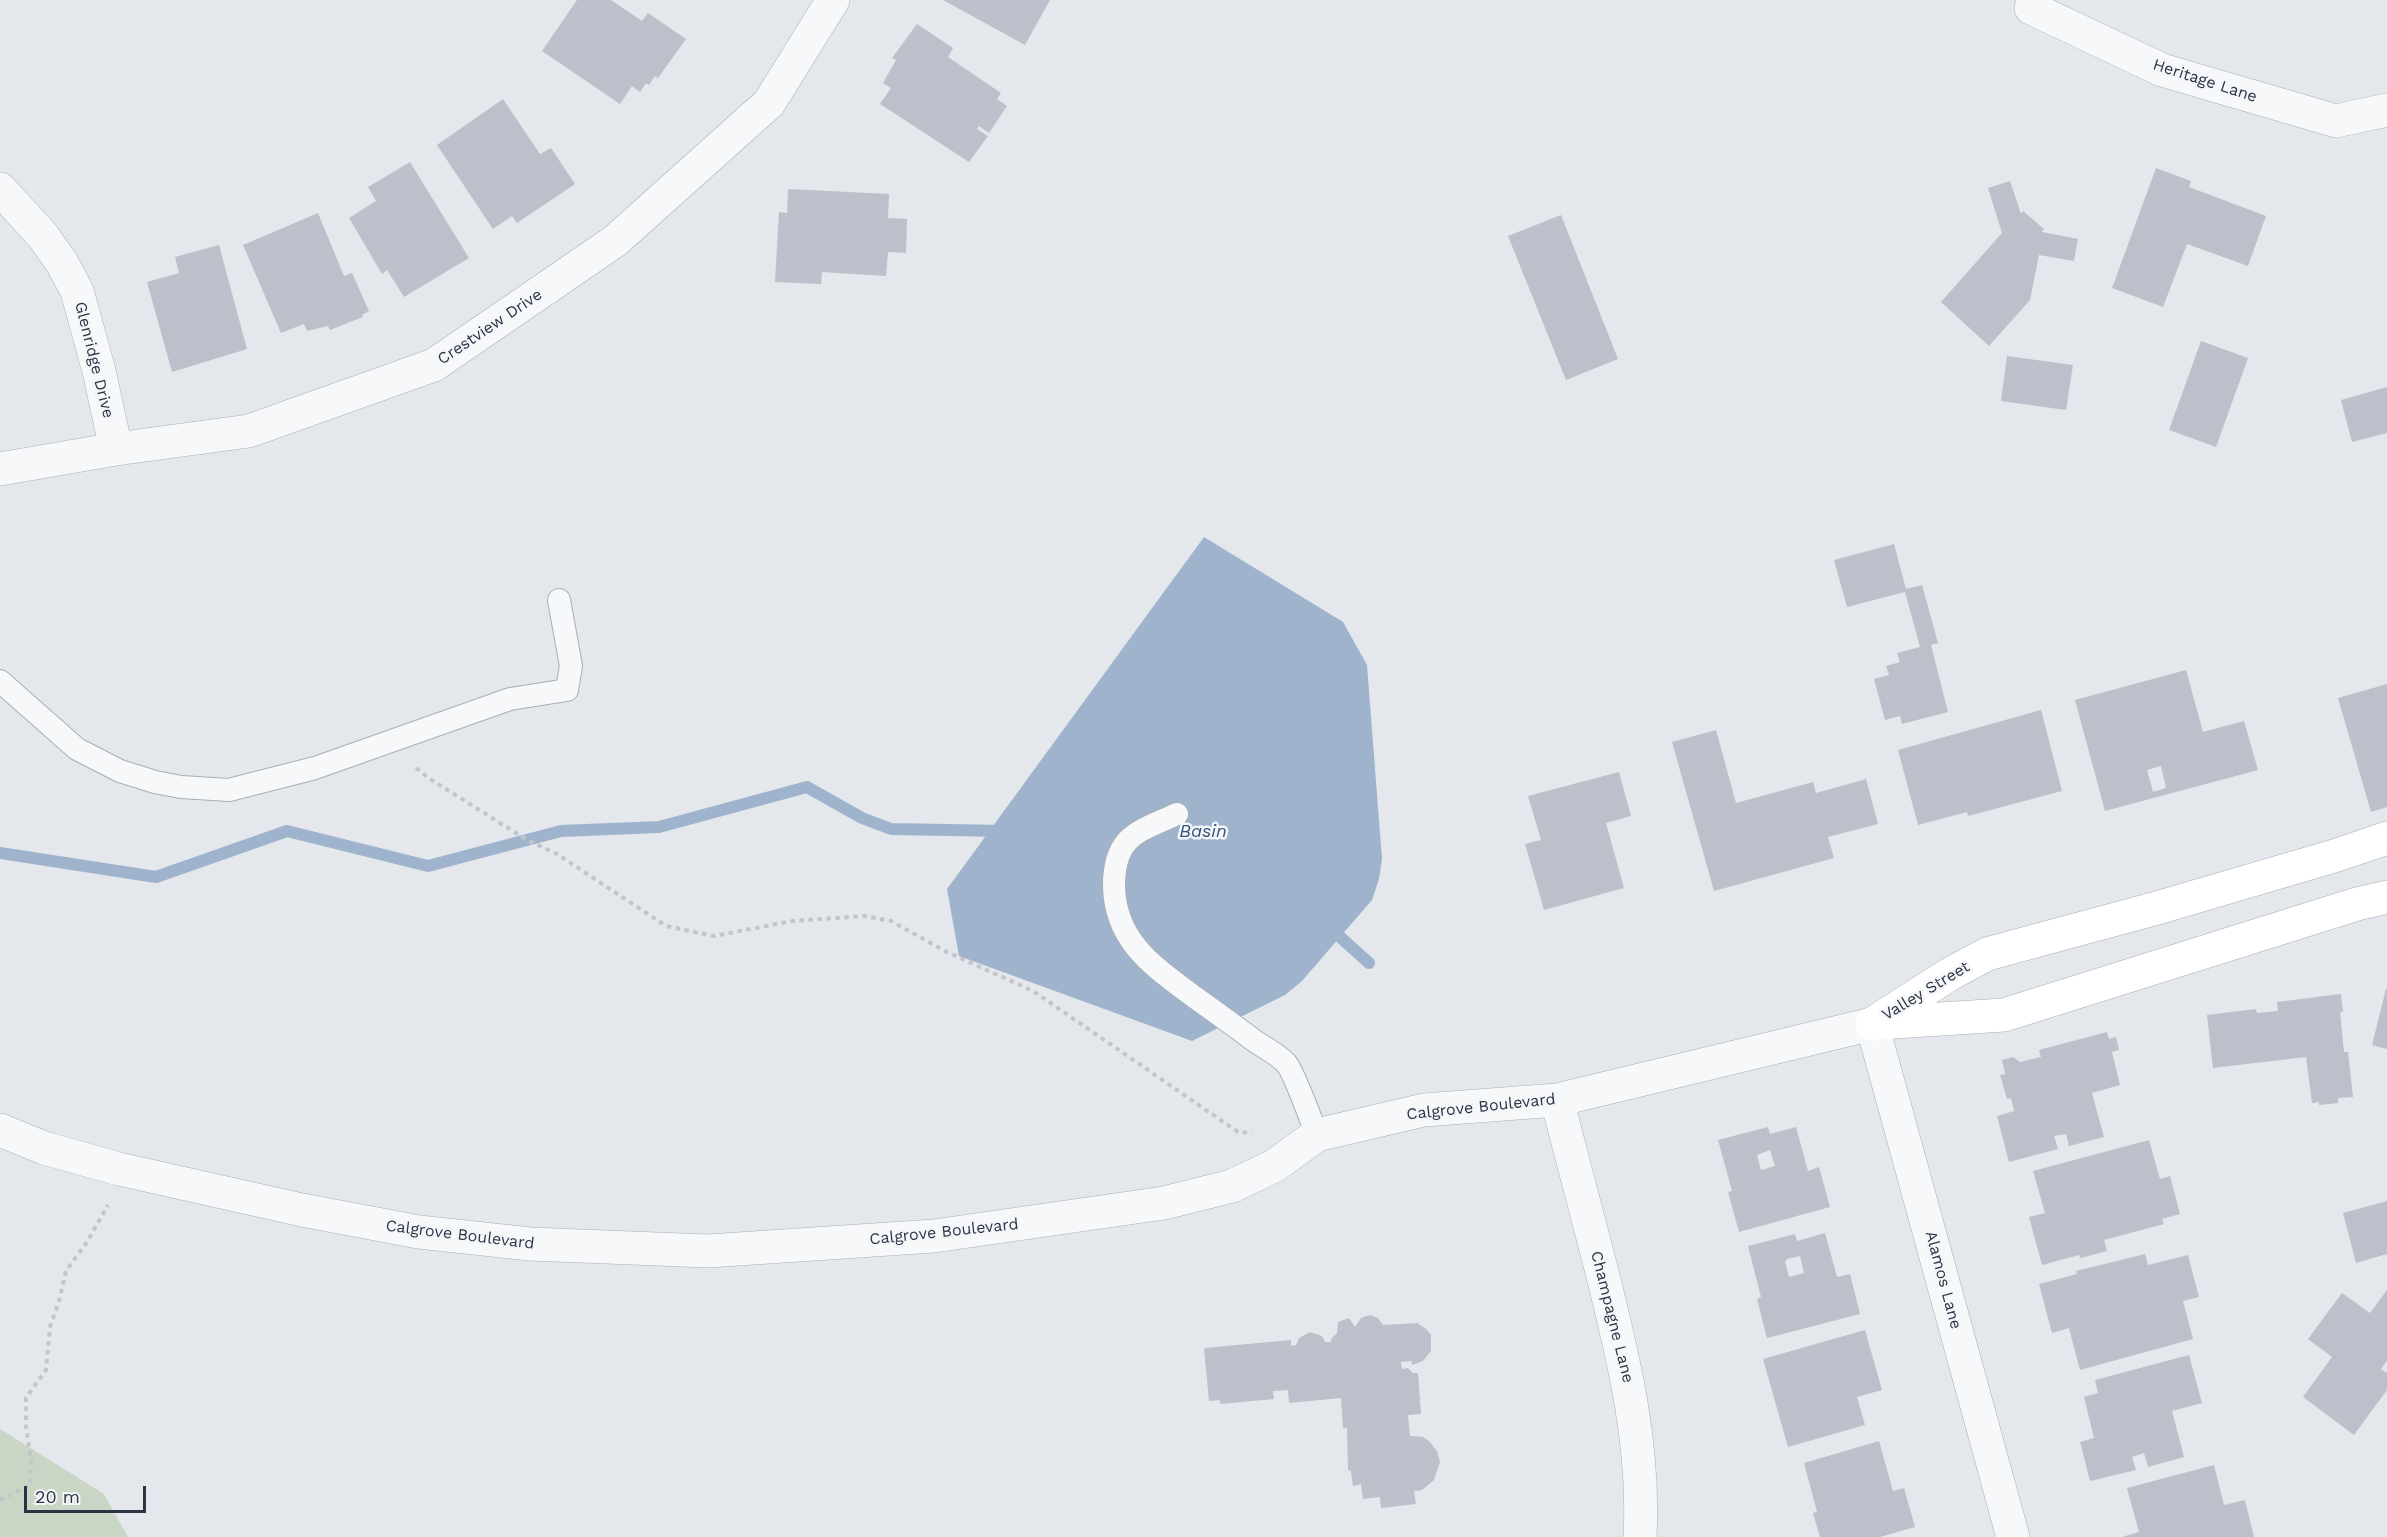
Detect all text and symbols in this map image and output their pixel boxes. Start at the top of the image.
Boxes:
street label: Heritage Lane [2151,55,2259,107]
street label: Crestview Drive [434,285,546,369]
street label: Glenridge Drive [70,300,118,420]
water label: Basin [1179,821,1227,843]
street label: Valley Street [1879,957,1973,1025]
street label: Calgrove Boulevard [1406,1090,1556,1124]
street label: Calgrove Boulevard [869,1215,1019,1249]
street label: Calgrove Boulevard [385,1216,535,1254]
street label: Alamos Lane [1921,1229,1965,1331]
street label: Champagne Lane [1586,1249,1638,1385]
scale bar [27,1474,148,1512]
text: 20 m [35,1486,80,1507]

